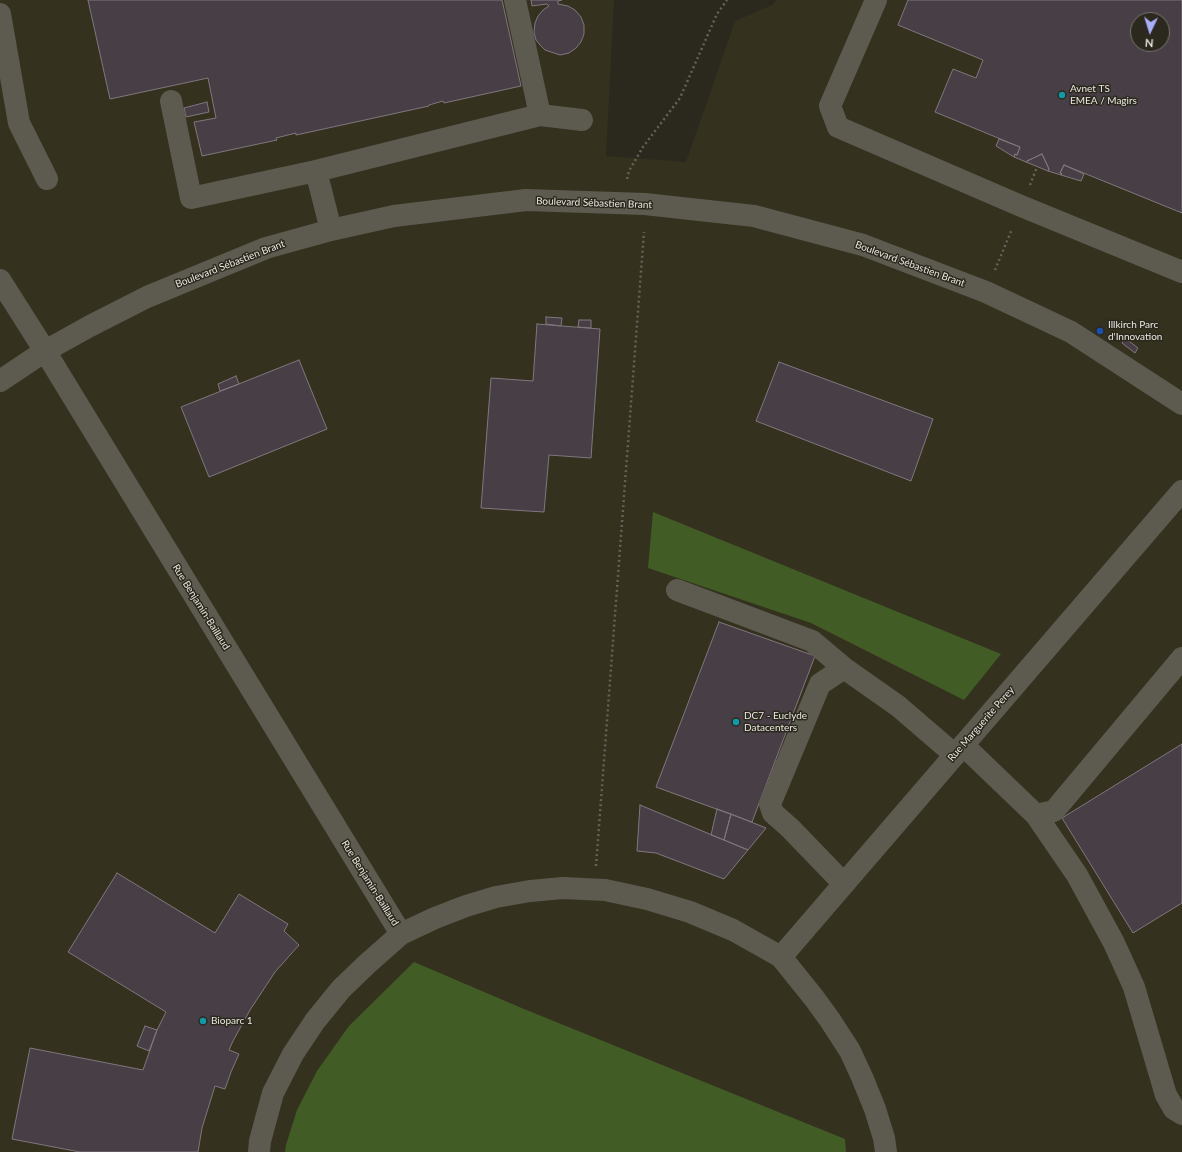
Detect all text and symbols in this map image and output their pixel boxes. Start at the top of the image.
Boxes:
north arrow [1130,12,1170,52]
text: N [1145,37,1154,50]
place label: Avnet TS EMEA / Magirs [1070,83,1137,106]
marker: Avnet TS EMEA / Magirs [1057,90,1067,100]
street label: Boulevard Sébastien Brant [536,195,652,211]
street label: Boulevard Sébastien Brant [174,238,286,290]
street label: Boulevard Sébastien Brant [853,239,967,289]
place label: Illkirch Parc d'Innovation [1108,319,1162,342]
marker: Illkirch Parc d'Innovation [1095,326,1105,336]
street label: Rue Benjamin-Baillaud [170,562,232,652]
street label: Rue Marguerite Perey [945,684,1017,764]
place label: DC7 - Euclyde Datacenters [744,710,807,734]
marker: DC7 - Euclyde Datacenters [731,717,741,727]
street label: Rue Benjamin-Baillaud [339,838,401,928]
place label: Bioparc 1 [211,1015,253,1027]
marker: Bioparc 1 [198,1016,208,1026]

